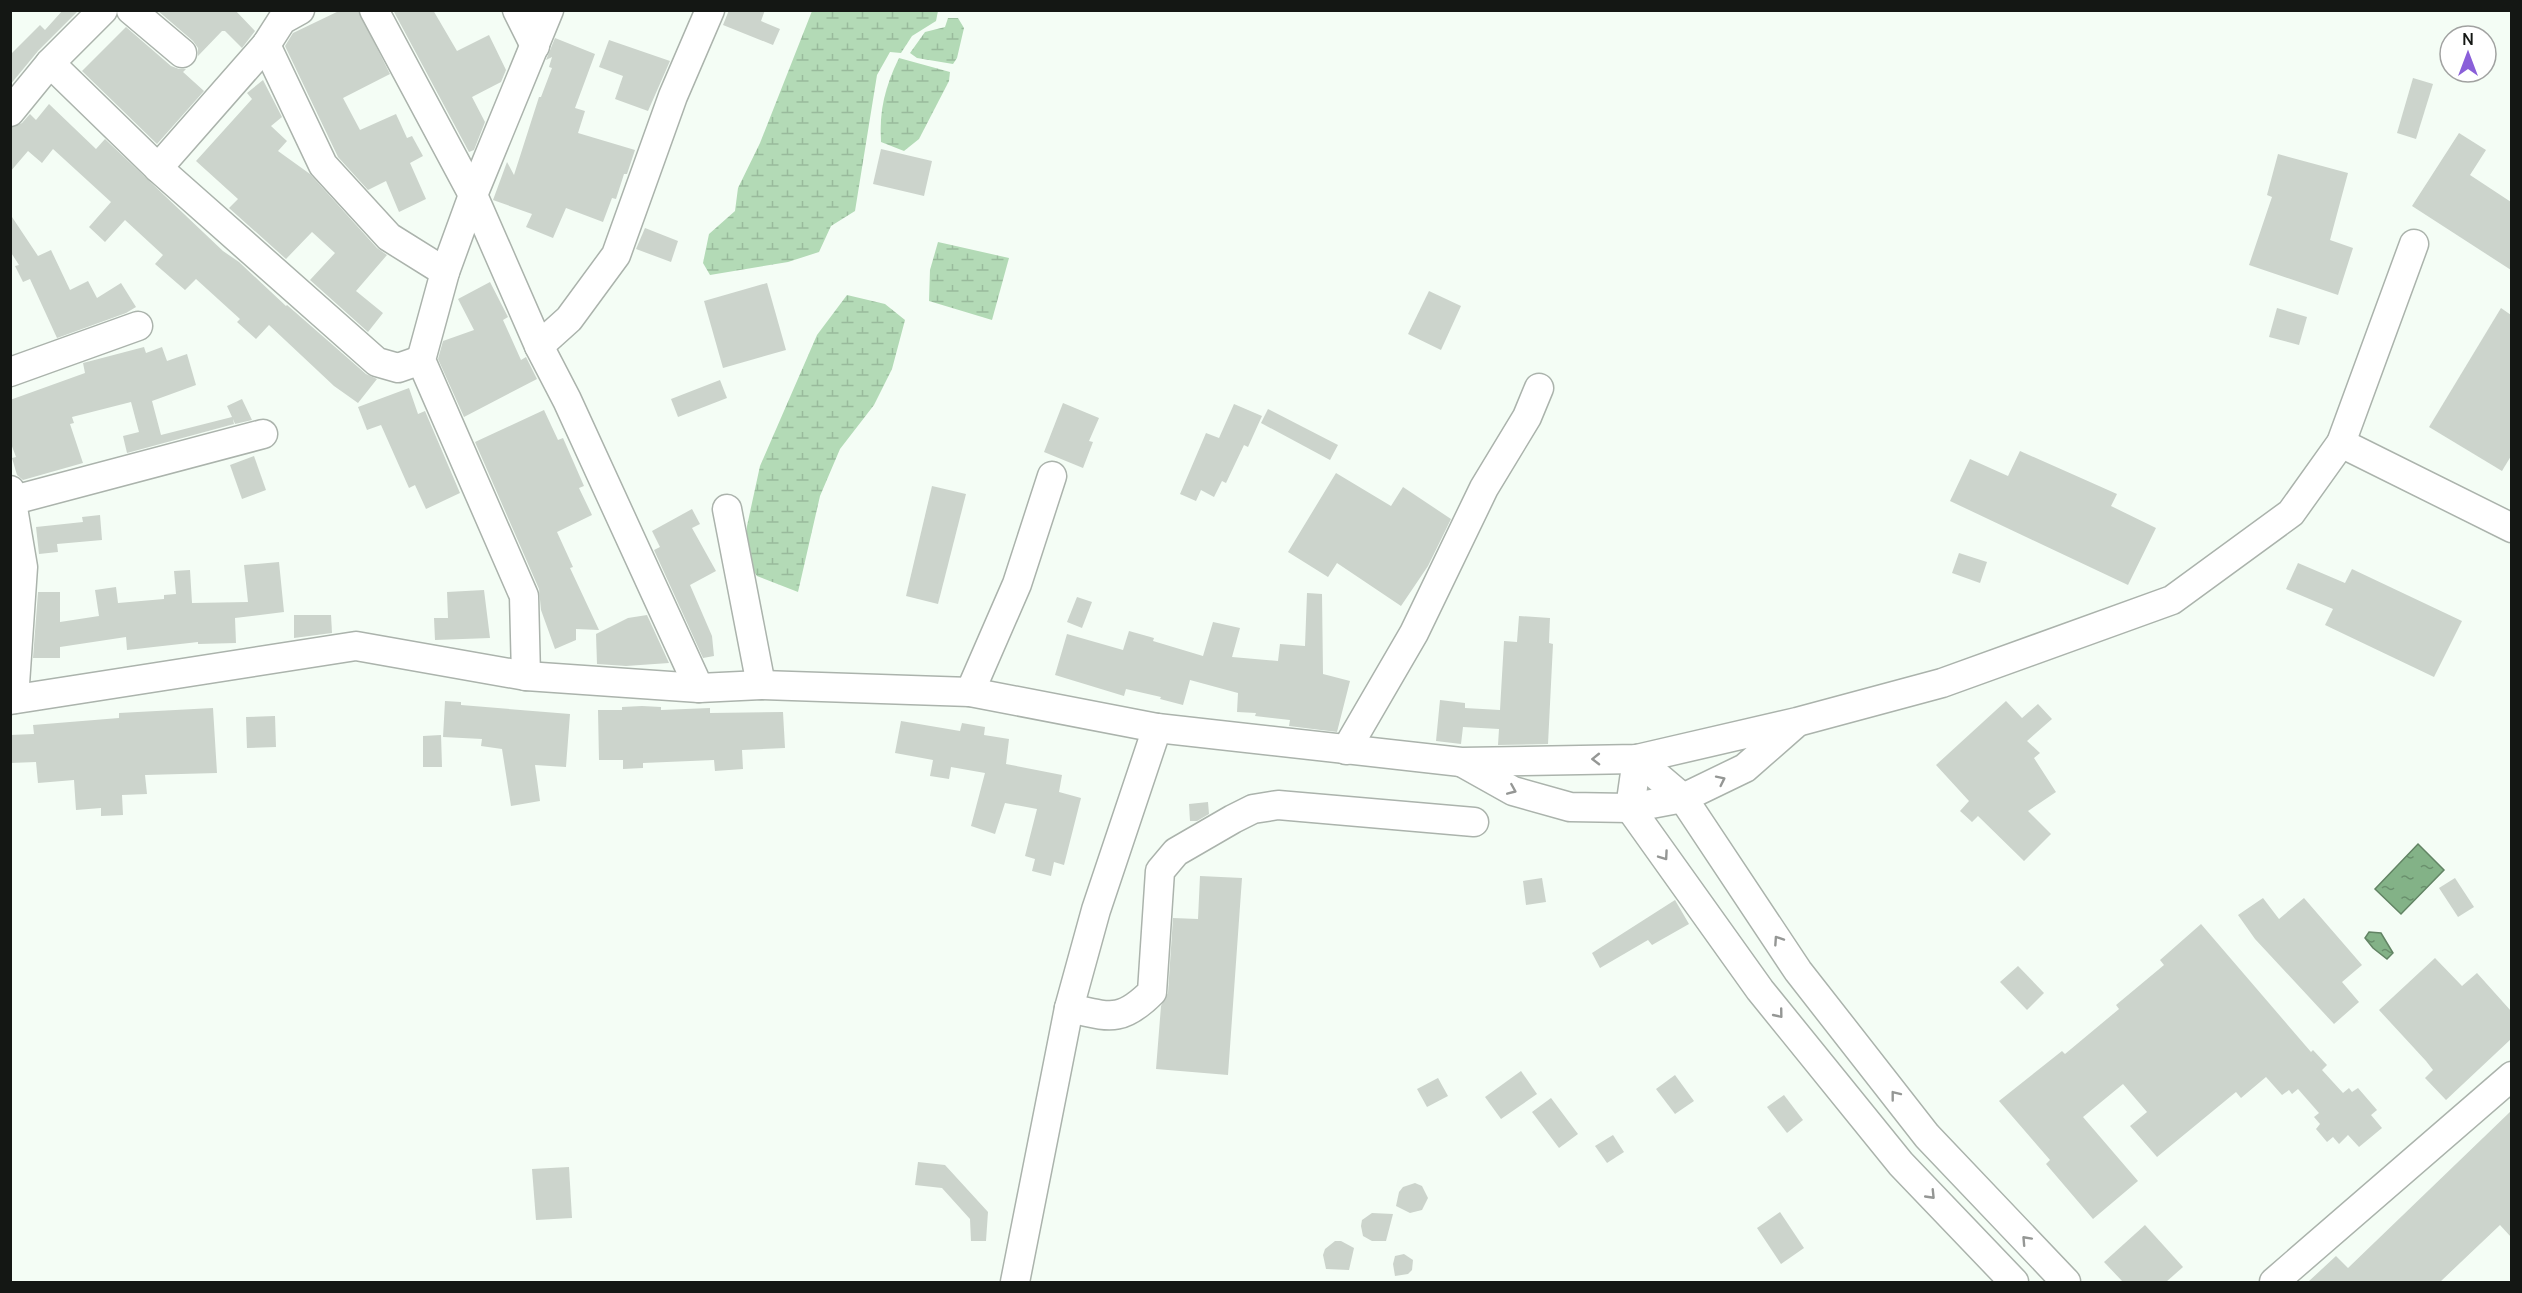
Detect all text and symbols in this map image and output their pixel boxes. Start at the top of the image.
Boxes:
north arrow [2438,24,2498,84]
text: N [2462,28,2474,50]
one-way arrow [1591,753,1600,766]
one-way arrow [1714,775,1725,787]
one-way arrow [1506,783,1517,795]
one-way arrow [1657,849,1668,860]
one-way arrow [1773,936,1785,946]
one-way arrow [1771,1007,1782,1018]
one-way arrow [1892,1091,1903,1102]
one-way arrow [1924,1189,1935,1199]
one-way arrow [2022,1236,2033,1247]

